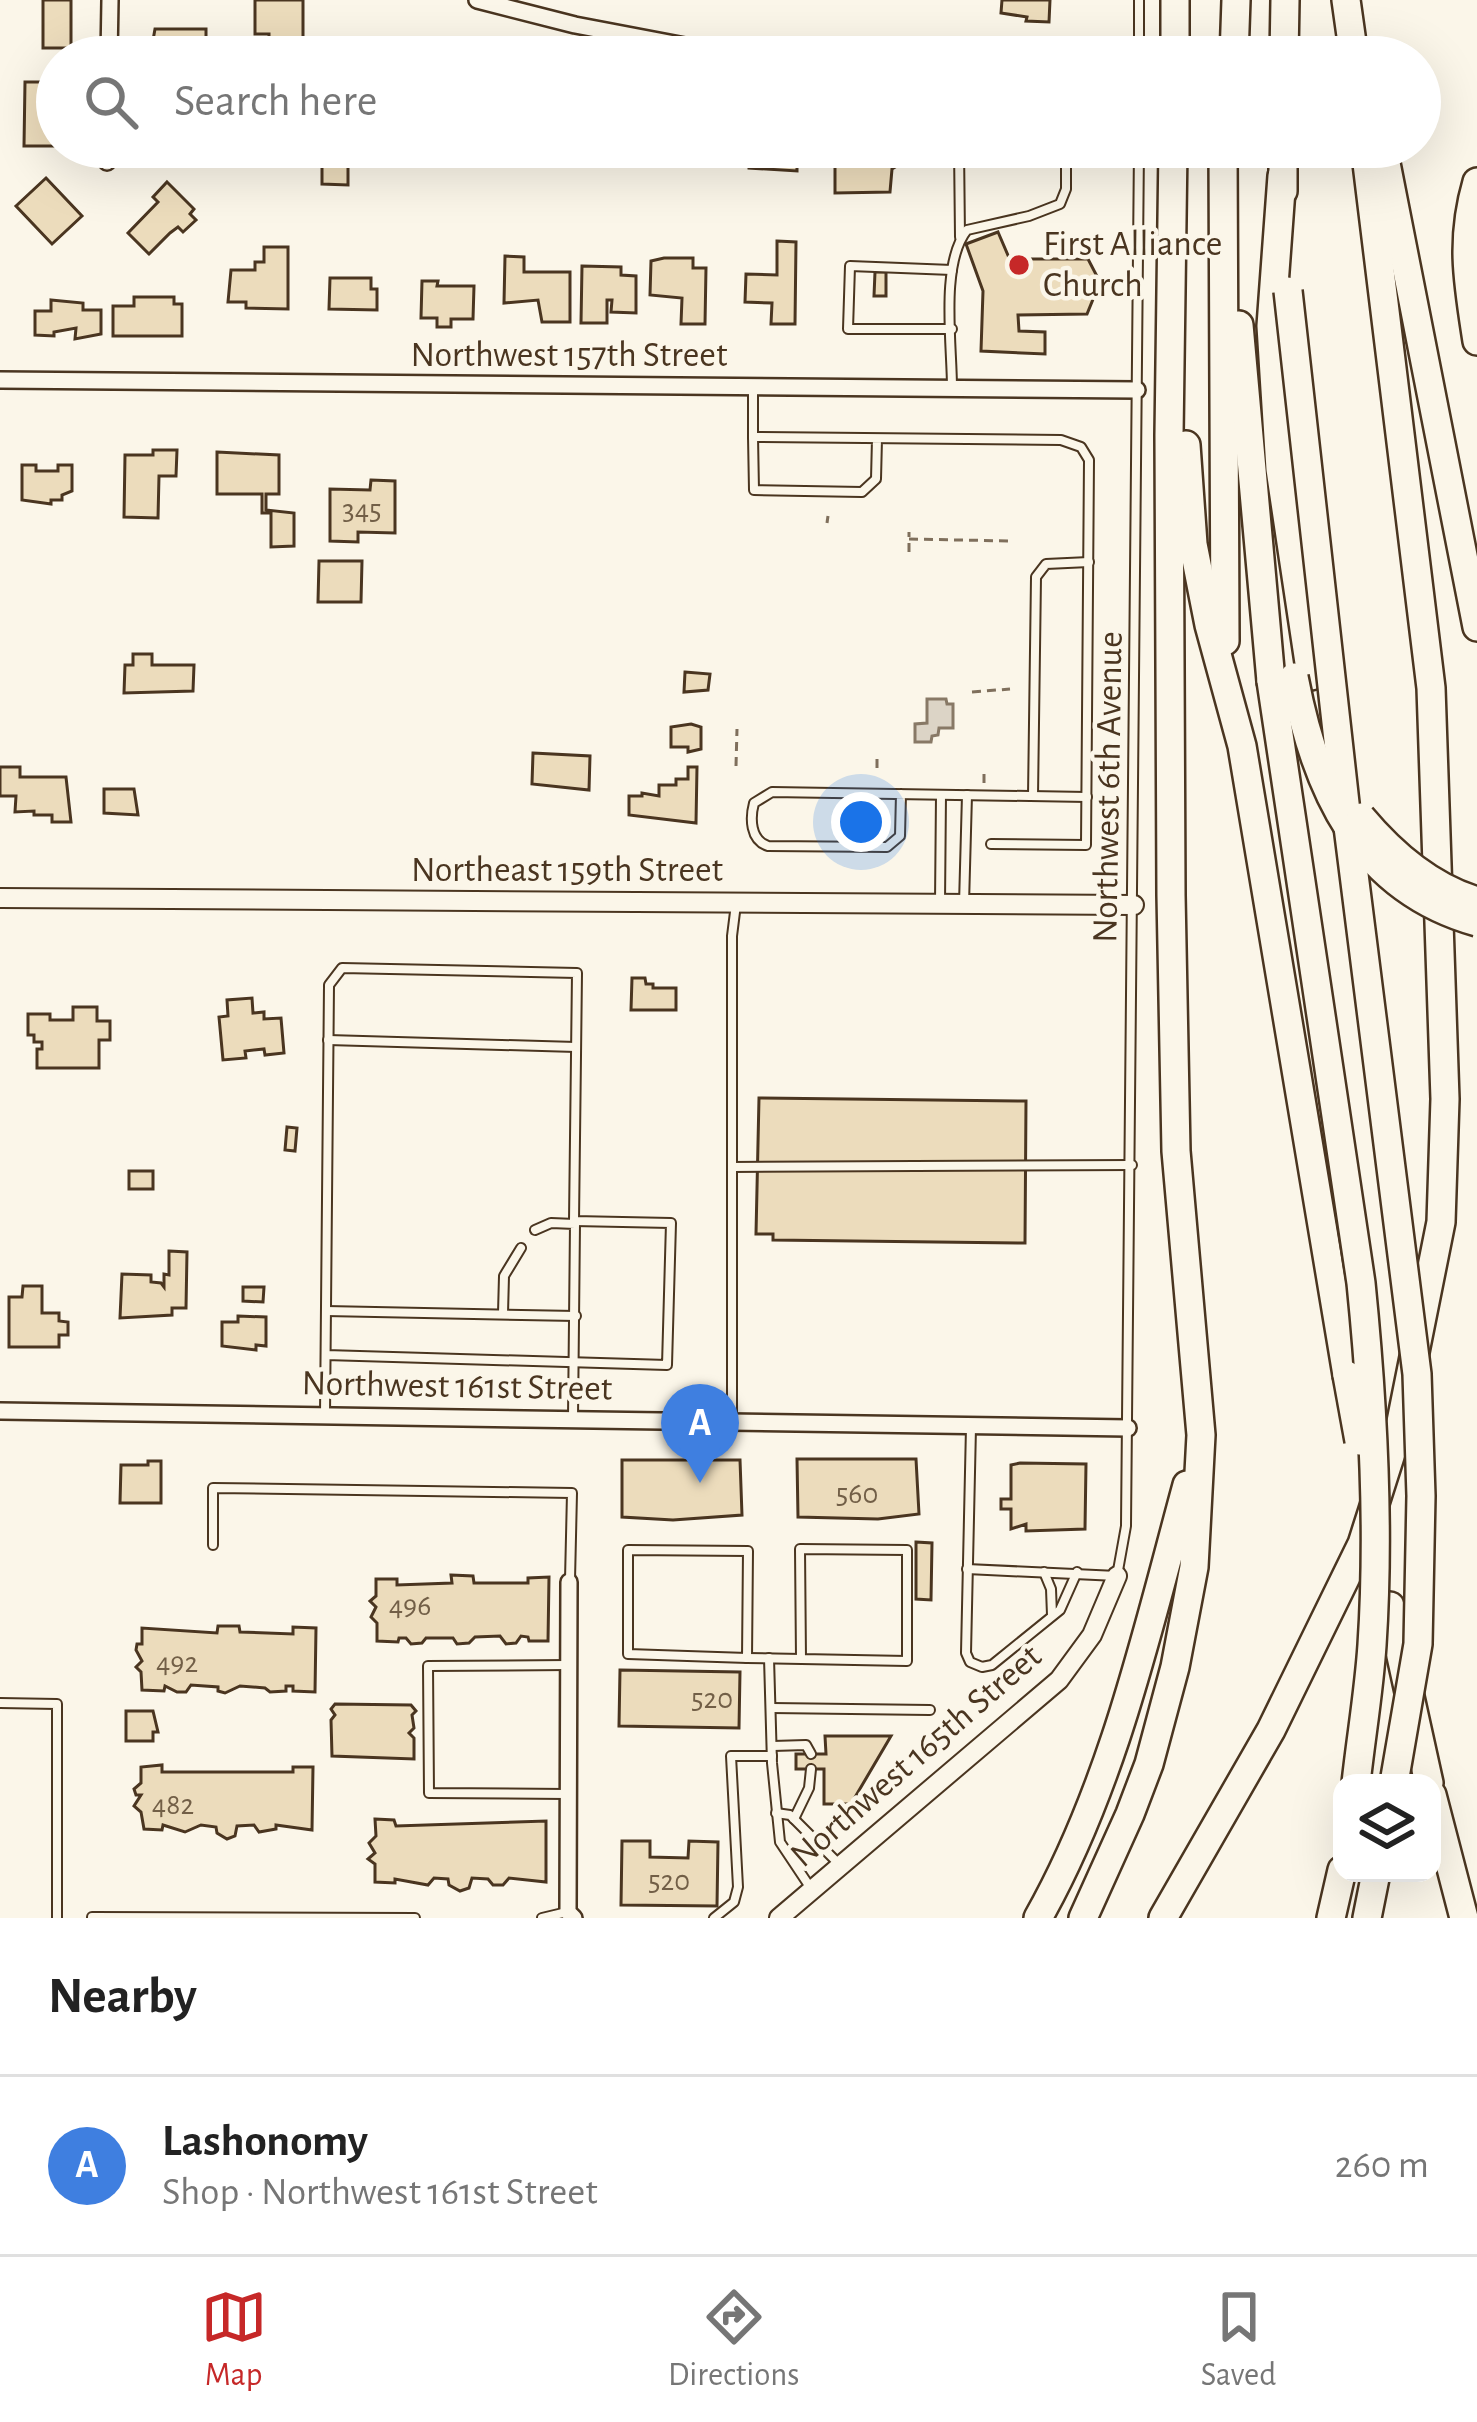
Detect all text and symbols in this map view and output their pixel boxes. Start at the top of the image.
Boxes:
search box [36,36,1441,168]
icon: search [78,69,144,135]
text: Search here [174,79,377,124]
place label: First Alliance Church [1043,226,1222,303]
marker: First Alliance Church [1006,252,1032,278]
street label: Northwest 157th Street [411,337,728,373]
house number: 345 [342,495,382,525]
street label: Northwest 6th Avenue [1087,631,1129,943]
your location [831,792,891,852]
street label: Northeast 159th Street [411,852,724,888]
street label: Northwest 161st Street [301,1365,613,1407]
pin: A [661,1384,739,1483]
house number: 560 [836,1479,878,1509]
house number: 496 [389,1591,431,1621]
street label: Northwest 165th Street [784,1638,1048,1874]
house number: 492 [156,1648,198,1678]
house number: 520 [691,1684,733,1714]
map controls [1333,1774,1441,1882]
button: layers [1333,1774,1441,1882]
house number: 482 [152,1790,194,1820]
house number: 520 [648,1866,690,1896]
text: Nearby [48,1971,197,2022]
text: Lashonomy [162,2119,368,2164]
text: A [75,2146,99,2185]
text: 260 m [1335,2146,1429,2185]
text: Shop · Northwest 161st Street [162,2173,598,2212]
tab: Map [201,2284,267,2396]
tab: Directions [668,2284,799,2396]
tab: Saved [1201,2284,1276,2396]

